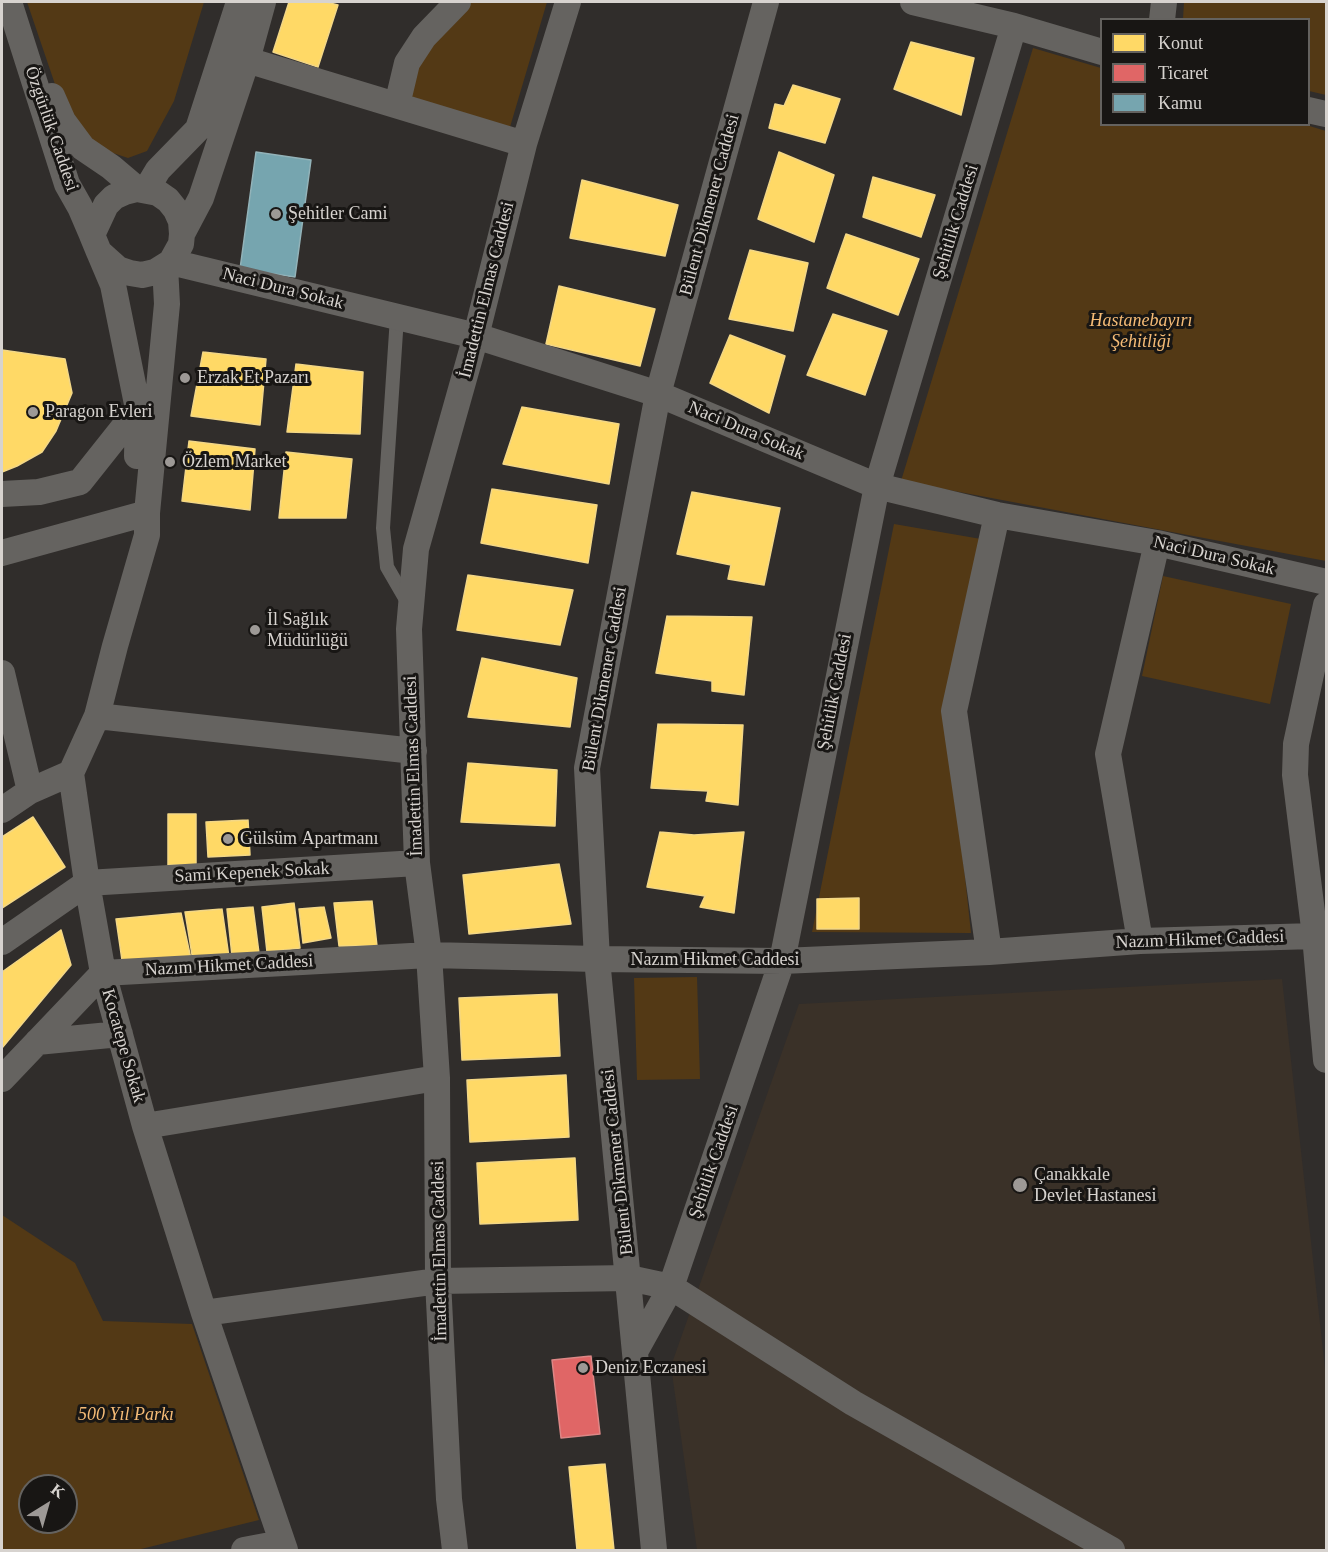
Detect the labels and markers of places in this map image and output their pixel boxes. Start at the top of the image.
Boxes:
place label: Şehitler Cami [288,203,387,225]
marker: Şehitler Cami [269,207,283,221]
place label: Erzak Et Pazarı [197,367,309,389]
marker: Erzak Et Pazarı [178,371,192,385]
place label: Paragon Evleri [45,401,152,423]
marker: Paragon Evleri [26,405,40,419]
place label: Özlem Market [182,451,286,473]
marker: Özlem Market [163,455,177,469]
place label: İl Sağlık Müdürlüğü [267,609,348,652]
marker: İl Sağlık Müdürlüğü [248,623,262,637]
place label: Gülsüm Apartmanı [240,828,378,850]
marker: Gülsüm Apartmanı [221,832,235,846]
place label: Çanakkale Devlet Hastanesi [1034,1164,1156,1206]
marker: Çanakkale Devlet Hastanesi [1011,1176,1029,1194]
place label: Deniz Eczanesi [595,1357,706,1379]
marker: Deniz Eczanesi [576,1361,590,1375]

